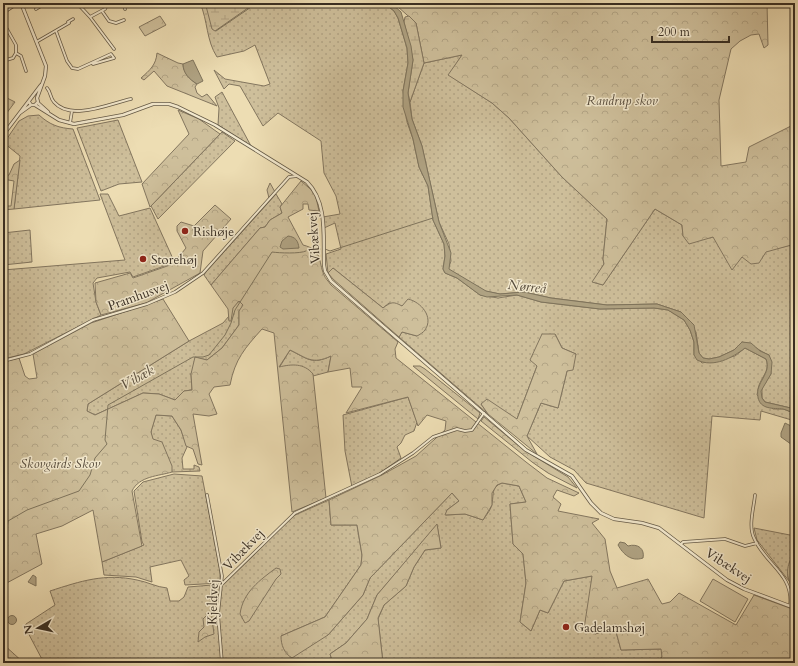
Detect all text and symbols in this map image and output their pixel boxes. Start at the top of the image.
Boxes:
scale bar [652,18,729,44]
text: 200 m [658,24,691,40]
park label: Randrup skov [586,92,658,110]
street label: Vibækvej [303,211,325,265]
place label: Rishøje [193,223,234,241]
marker: Rishøje [180,226,190,236]
place label: Storehøj [151,251,197,269]
marker: Storehøj [138,254,148,264]
water label: Nørreå [507,275,548,298]
street label: Pramhusvej [105,277,171,315]
water label: Vibæk [117,360,158,394]
park label: Skovgårds Skov [20,455,100,473]
street label: Vibækvej [219,525,268,575]
street label: Vibækvej [702,544,755,588]
street label: Kjeldvej [203,579,223,625]
north arrow [18,608,58,648]
place label: Gadelamshøj [574,619,645,637]
marker: Gadelamshøj [561,622,571,632]
text: N [20,623,37,635]

